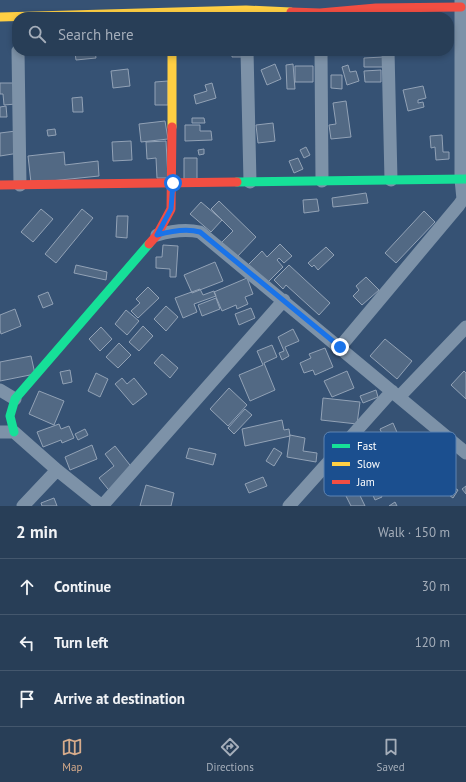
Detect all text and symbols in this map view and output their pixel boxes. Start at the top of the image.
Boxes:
search box [12,12,454,56]
icon: search [26,23,48,45]
text: Search here [58,25,134,44]
route start [164,174,182,192]
route end [331,338,349,356]
legend [324,432,456,496]
text: Fast [357,439,377,453]
text: Slow [357,457,380,471]
text: Jam [356,475,375,489]
text: 2 min [16,521,57,543]
text: Walk · 150 m [378,524,450,541]
icon: ahead [16,576,38,598]
text: Continue [54,577,111,596]
text: 30 m [422,578,450,595]
icon: left [16,632,38,654]
text: Turn left [54,633,108,652]
text: 120 m [415,634,450,651]
icon: arrive [16,688,38,710]
text: Arrive at destination [54,689,185,708]
tab: Map [61,736,83,774]
tab: Directions [206,736,254,774]
tab: Saved [377,736,405,774]

